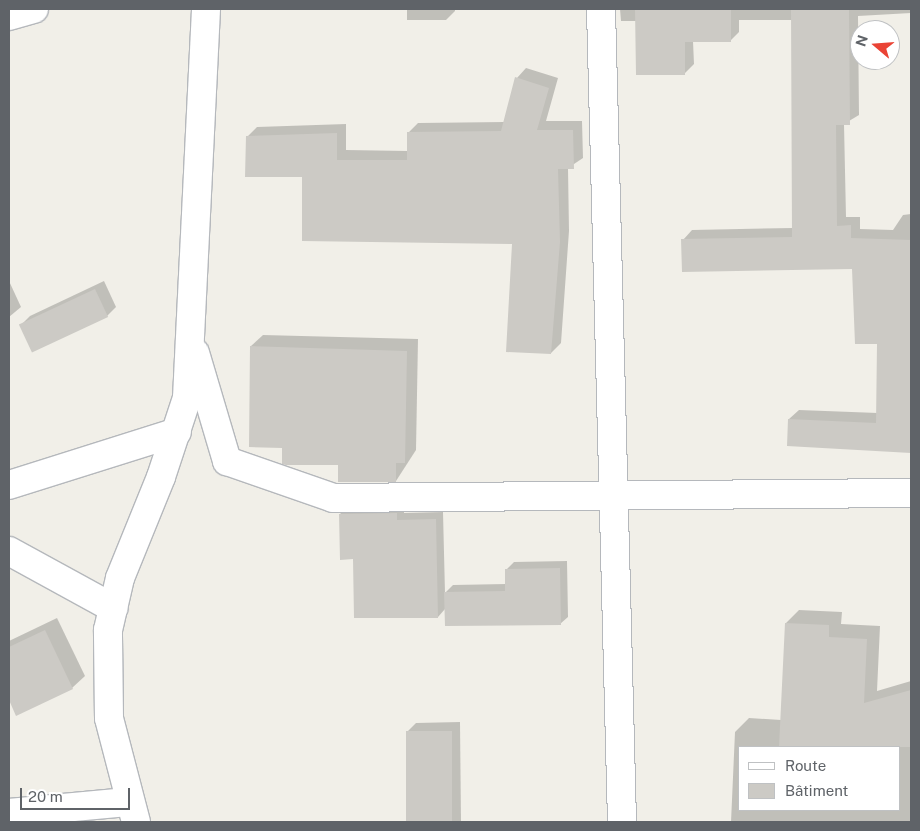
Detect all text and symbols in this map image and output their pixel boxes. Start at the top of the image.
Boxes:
north arrow [850,20,900,70]
text: N [852,33,871,48]
legend [738,746,900,811]
text: Route [785,757,826,774]
scale bar [22,778,132,810]
text: Bâtiment [785,782,848,799]
text: 20 m [28,788,63,805]

